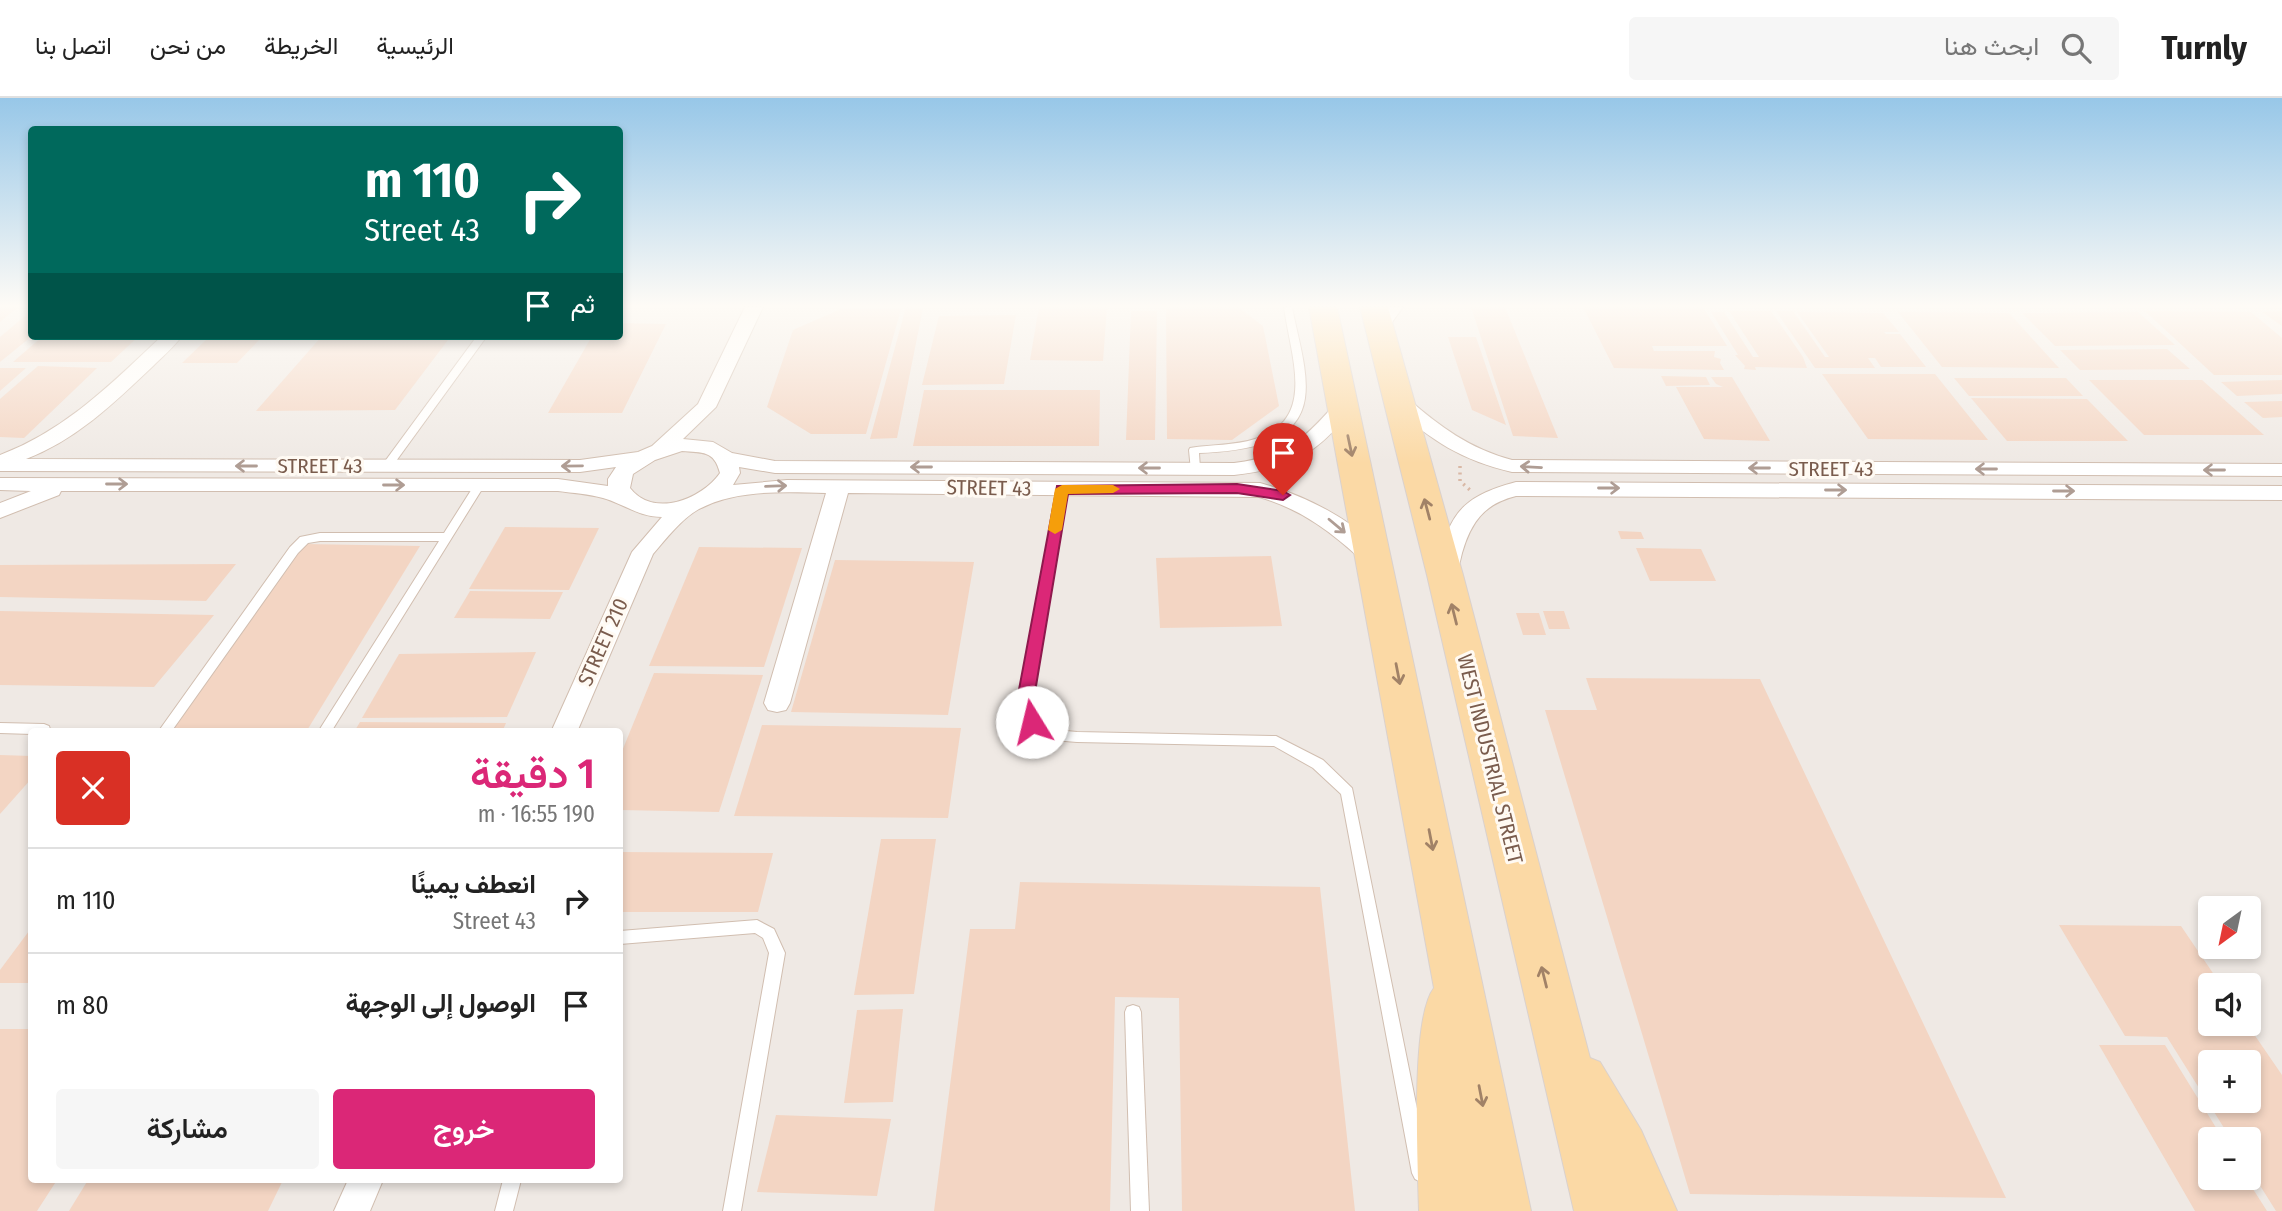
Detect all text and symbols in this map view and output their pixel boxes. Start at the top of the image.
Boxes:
search box [1629,17,2119,80]
text: Turnly [2161,28,2247,68]
icon: search [2057,29,2095,67]
text: ابحث هنا [1944,31,2039,62]
text: اتصل بنا [35,32,112,60]
text: من نحن [150,32,226,60]
text: الخريطة [264,32,338,60]
text: الرئيسية [376,32,454,60]
text: 110 m [365,151,480,210]
icon: right [504,154,595,245]
text: Street 43 [364,211,480,249]
icon: arrive [519,287,557,325]
text: ثم [571,289,595,320]
pin [1253,423,1313,495]
icon: arrive [1264,434,1302,472]
one-way arrow [1344,434,1358,457]
street label: STREET 43 [278,453,362,479]
street label: STREET 43 [1789,456,1873,482]
one-way arrow [235,459,258,473]
one-way arrow [560,459,583,473]
one-way arrow [1521,460,1543,473]
one-way arrow [910,461,933,474]
one-way arrow [1138,461,1161,475]
one-way arrow [1748,461,1771,475]
one-way arrow [1975,462,1998,476]
one-way arrow [2203,463,2226,477]
street label: STREET 43 [946,474,1032,502]
one-way arrow [105,478,128,491]
one-way arrow [382,478,405,492]
one-way arrow [764,480,787,493]
one-way arrow [1597,481,1620,495]
one-way arrow [1824,483,1847,497]
one-way arrow [2052,484,2075,498]
one-way arrow [1420,498,1433,520]
one-way arrow [1328,518,1346,534]
street label: STREET 210 [572,594,634,690]
one-way arrow [1447,603,1460,625]
street label: WEST INDUSTRIAL STREET [1451,652,1529,867]
one-way arrow [1391,662,1405,685]
position arrow [995,685,1069,759]
text: 1 دقيقة [470,749,595,799]
button: close [56,751,130,825]
text: 190 m · 16:55 [478,800,595,828]
one-way arrow [1425,828,1439,851]
text: انعطف يمينًا [411,869,536,900]
icon: right [557,882,595,920]
text: 110 m [56,885,116,916]
north arrow [2198,896,2261,959]
map controls [2198,896,2261,1190]
text: Street 43 [453,907,536,935]
one-way arrow [1537,966,1550,989]
button: sound [2198,973,2261,1036]
icon: arrive [557,987,595,1025]
text: الوصول إلى الوجهة [345,988,536,1019]
text: 80 m [56,990,109,1021]
button: + [2198,1050,2261,1113]
one-way arrow [1475,1084,1488,1107]
button: مشاركة [56,1089,319,1169]
button: خروج [333,1089,595,1169]
button: − [2198,1127,2261,1190]

